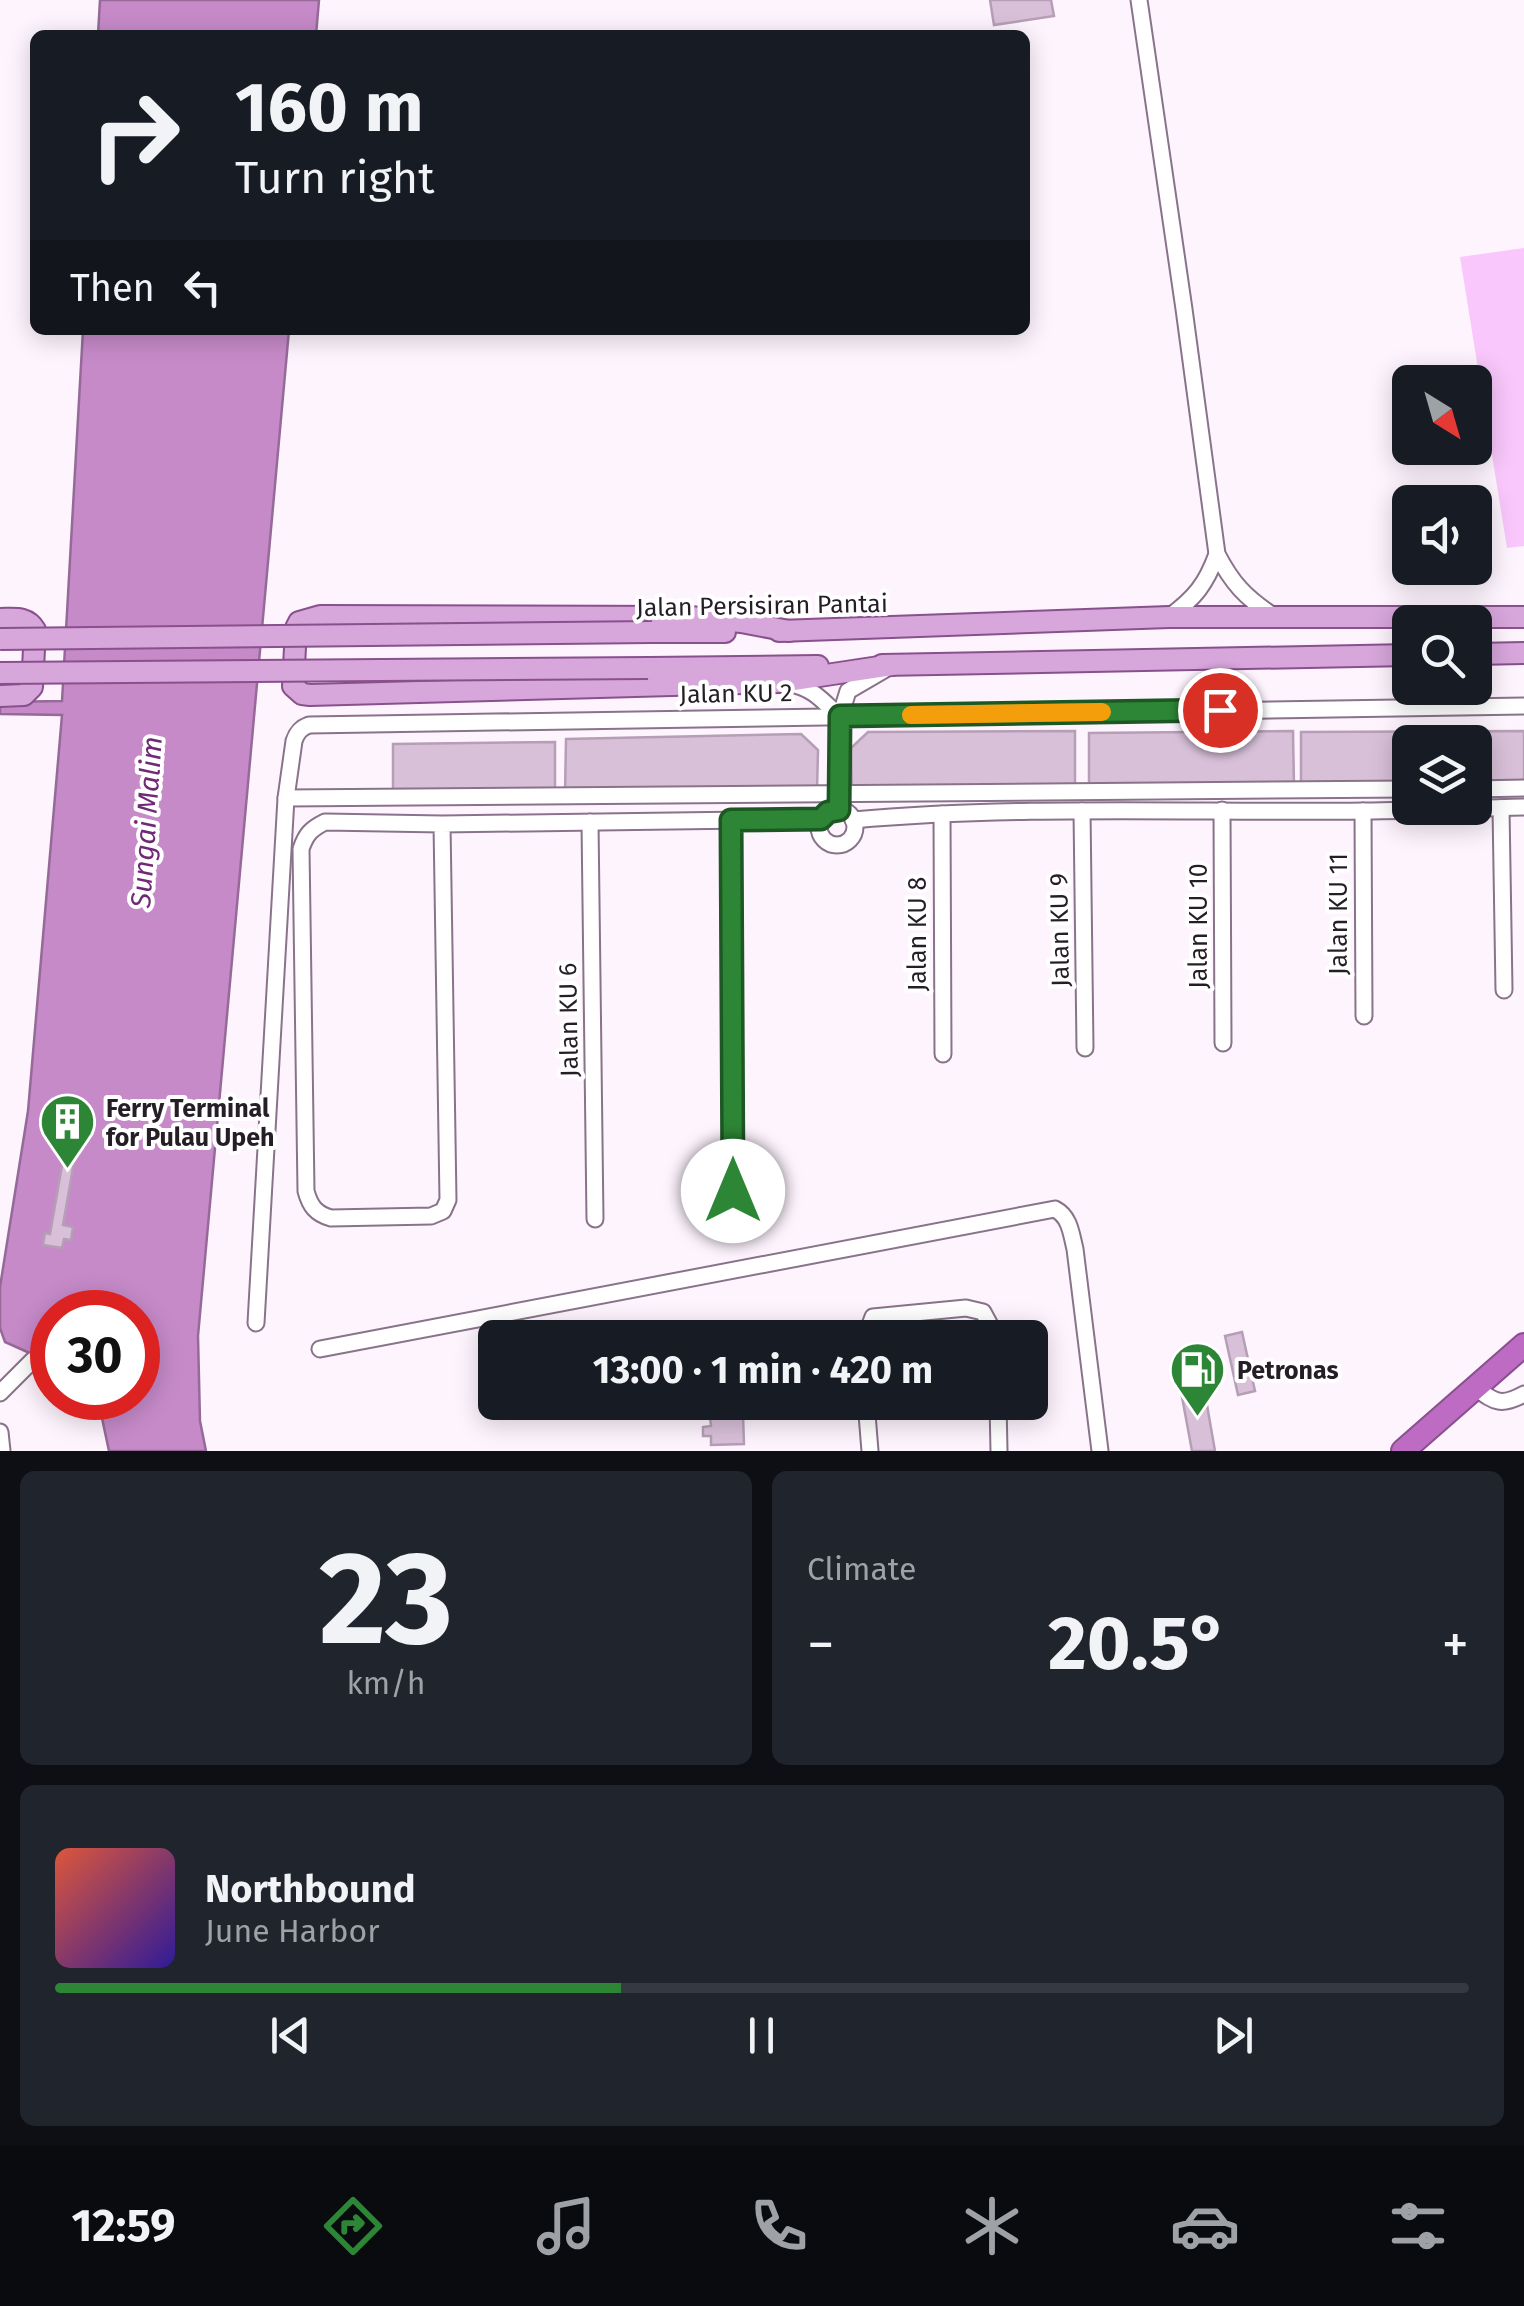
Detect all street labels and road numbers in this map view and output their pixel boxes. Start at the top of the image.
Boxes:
street label: Jalan Persisiran Pantai [636,589,888,623]
street label: Jalan KU 2 [679,678,793,710]
street label: Jalan KU 11 [1324,853,1354,975]
street label: Jalan KU 10 [1184,863,1214,989]
street label: Jalan KU 9 [1044,873,1076,987]
street label: Jalan KU 8 [903,877,933,991]
street label: Jalan KU 6 [553,963,585,1077]

